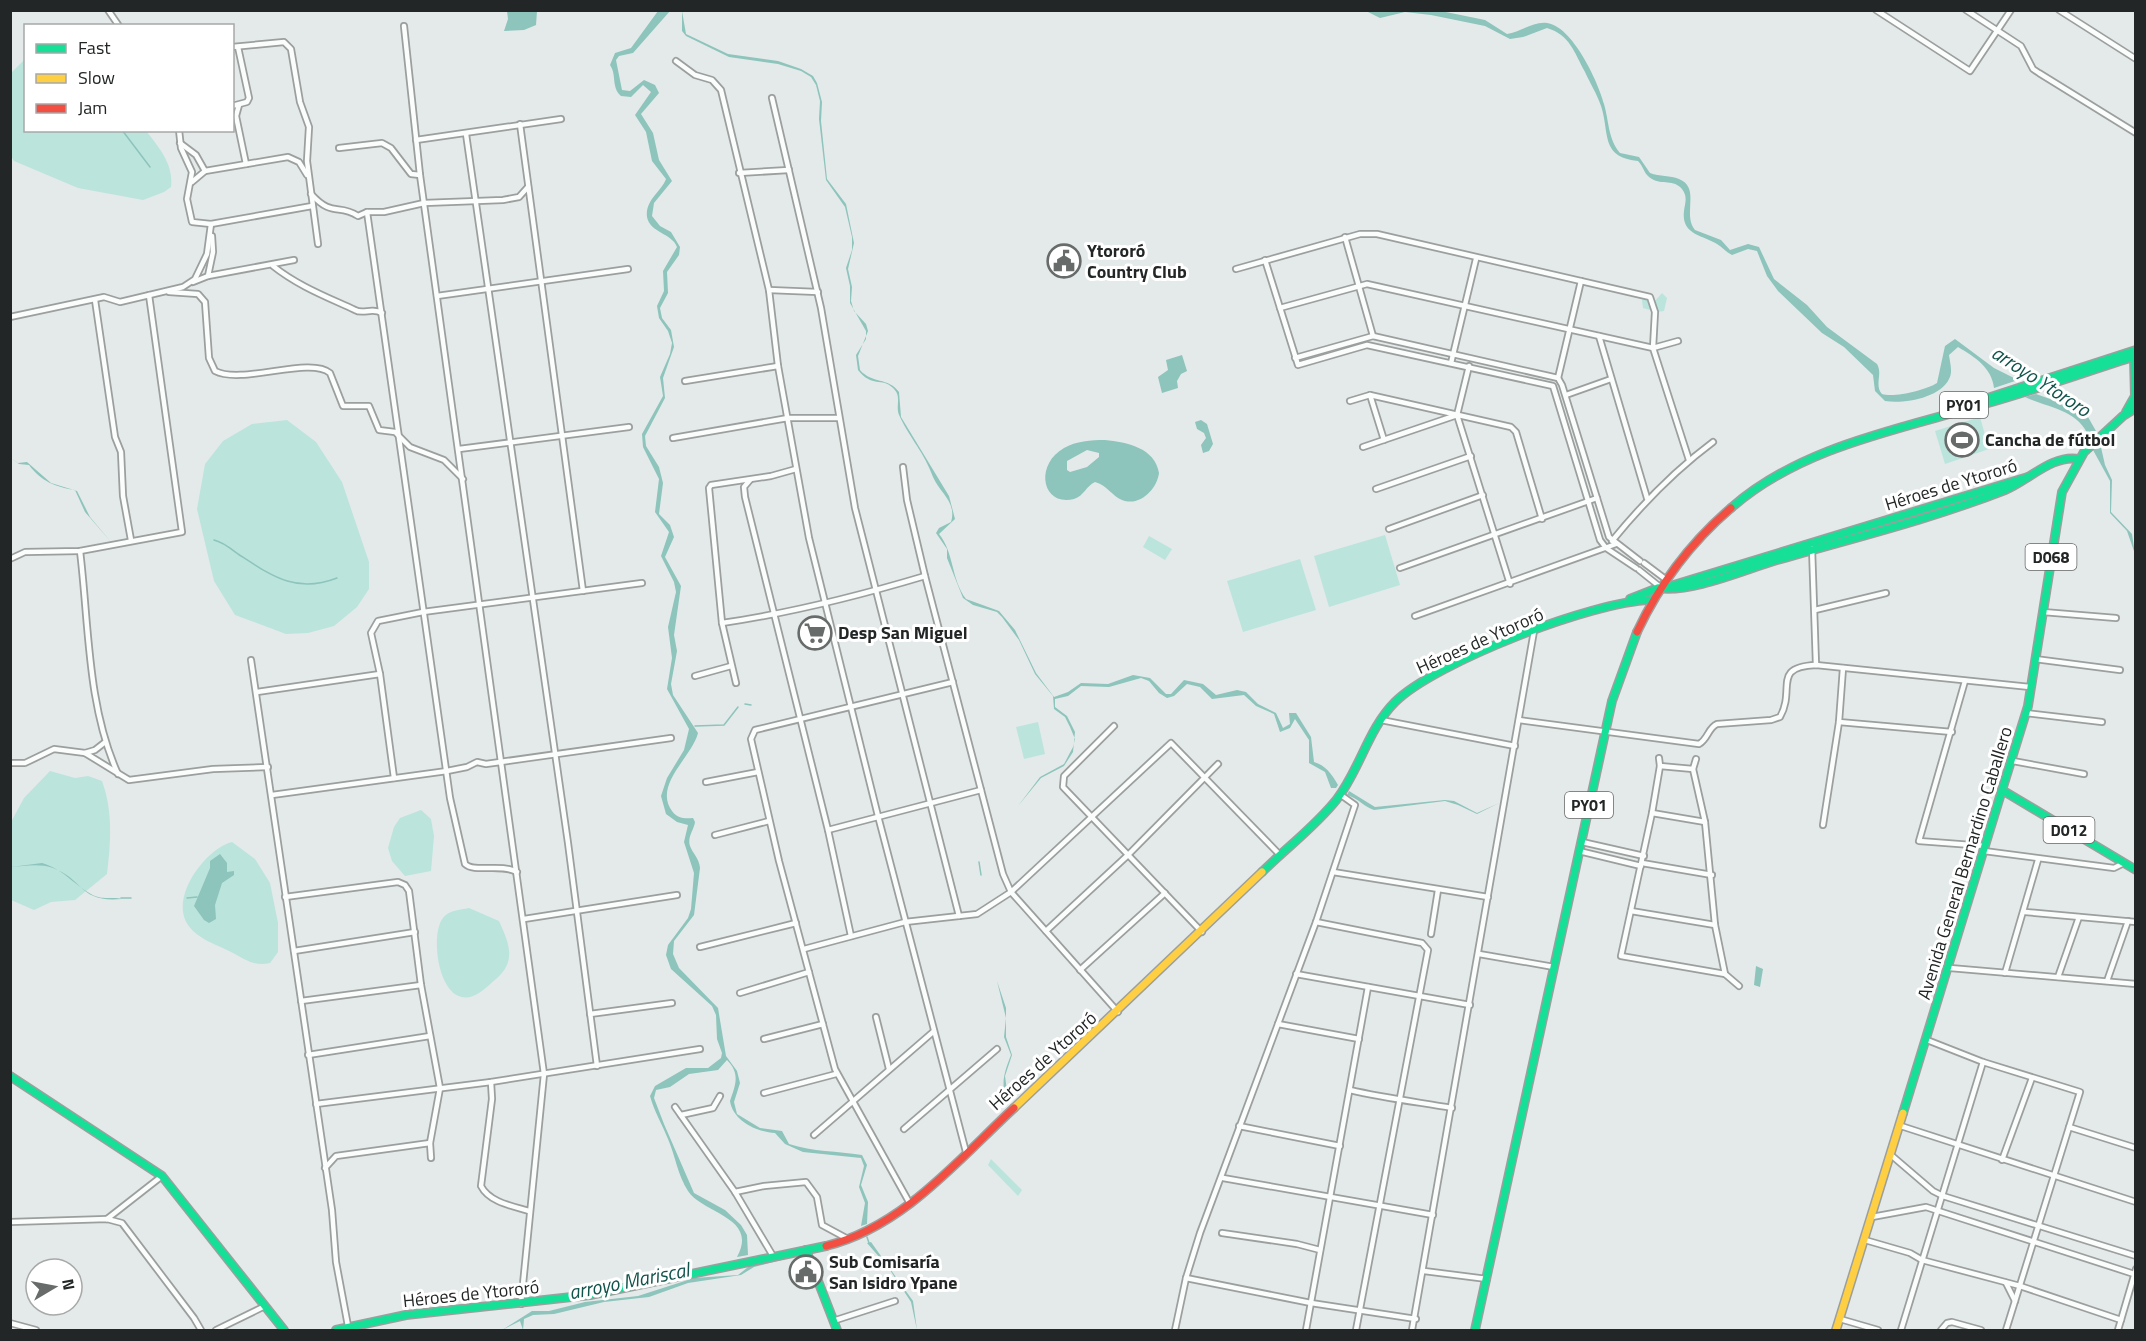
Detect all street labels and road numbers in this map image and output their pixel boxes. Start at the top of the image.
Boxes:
road number: PY01 [1940,392,1988,418]
street label: Héroes de Ytororó [1881,452,2020,517]
road number: D068 [2026,544,2076,570]
street label: Héroes de Ytororó [1412,600,1548,681]
street label: Avenida General Bernardino Caballero [1910,723,2019,1003]
road number: PY01 [1565,792,1613,818]
road number: D012 [2044,817,2094,843]
street label: Héroes de Ytororó [983,1005,1103,1116]
street label: Héroes de Ytororó [401,1273,540,1314]

